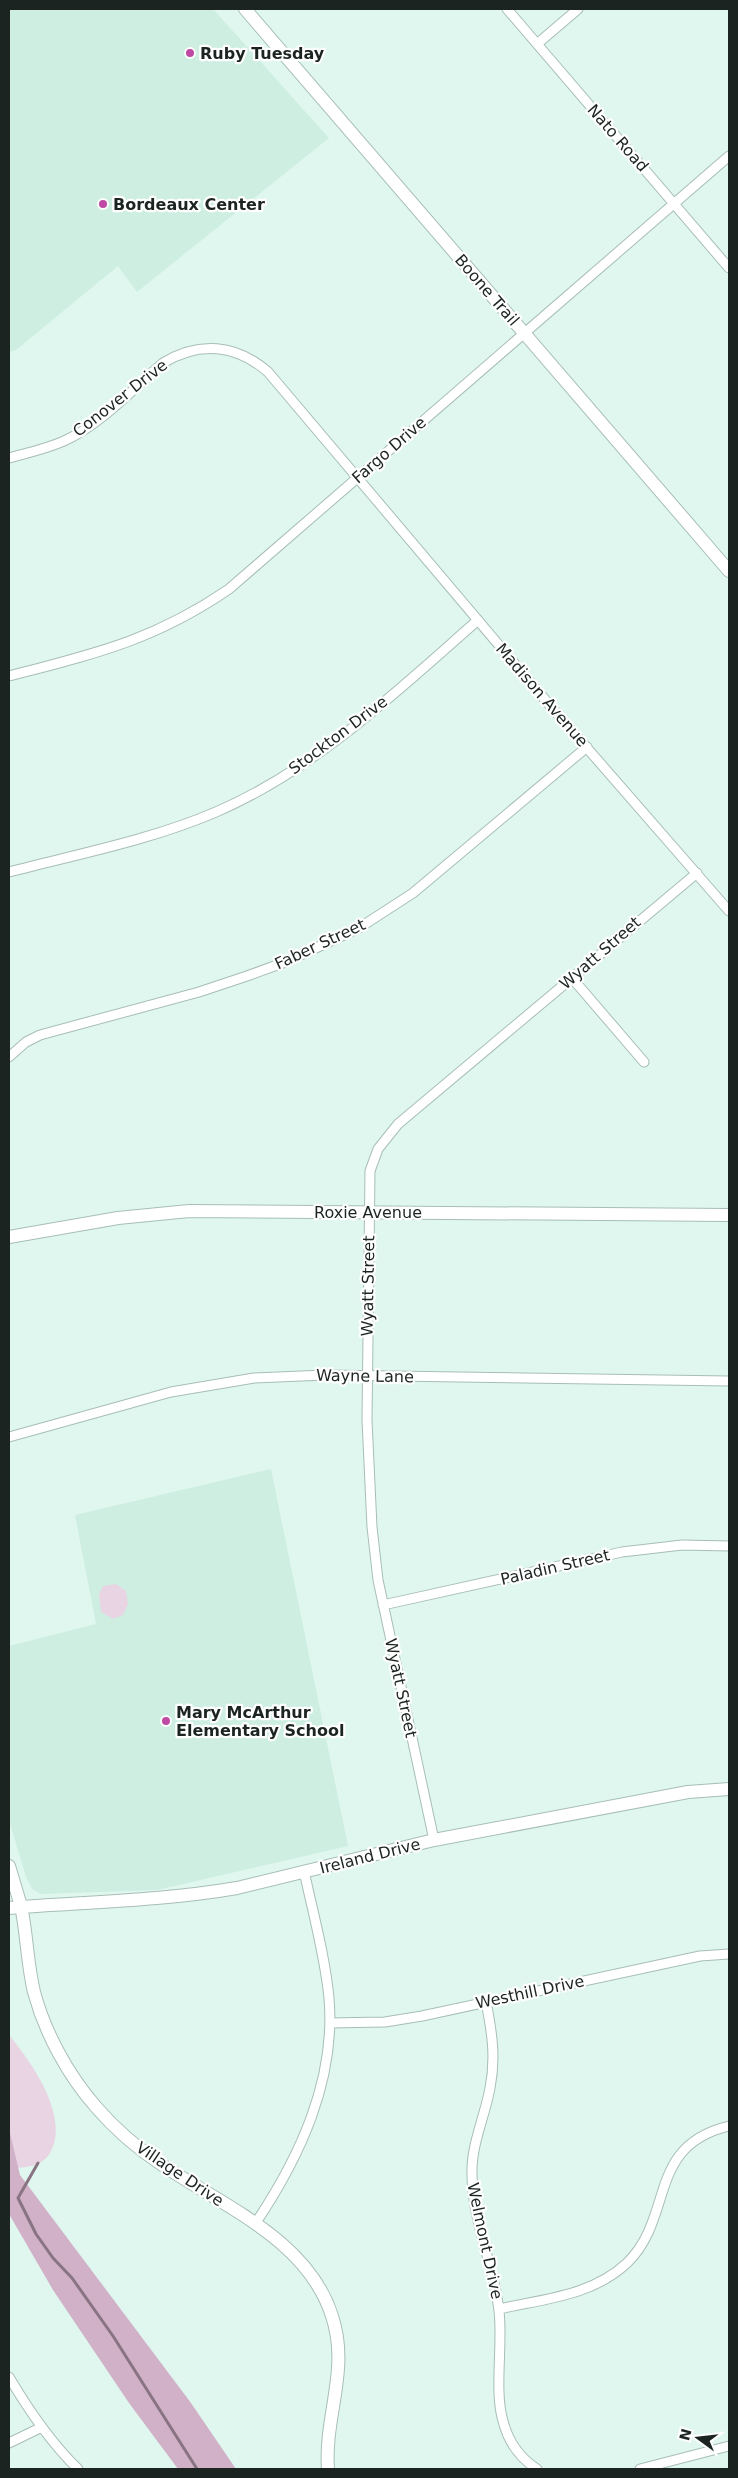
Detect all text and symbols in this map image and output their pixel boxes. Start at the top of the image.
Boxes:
place label: Ruby Tuesday [200,44,325,63]
marker: Ruby Tuesday [184,47,196,59]
street label: Nato Road [584,100,652,176]
place label: Bordeaux Center [113,195,265,214]
marker: Bordeaux Center [97,198,109,210]
street label: Boone Trail [451,250,523,330]
street label: Conover Drive [69,355,171,441]
street label: Fargo Drive [348,413,430,487]
street label: Madison Avenue [492,639,592,751]
street label: Stockton Drive [285,692,391,778]
street label: Wyatt Street [556,913,644,993]
street label: Faber Street [272,915,368,973]
street label: Roxie Avenue [314,1203,422,1222]
street label: Wyatt Street [358,1235,378,1337]
street label: Wayne Lane [316,1366,414,1386]
street label: Paladin Street [499,1545,611,1589]
street label: Wyatt Street [381,1637,421,1739]
place label: Mary McArthur Elementary School [176,1703,344,1740]
marker: Mary McArthur Elementary School [160,1715,172,1727]
street label: Ireland Drive [318,1834,422,1878]
street label: Westhill Drive [474,1971,586,2013]
street label: Village Drive [133,2138,227,2210]
street label: Welmont Drive [463,2181,507,2301]
north arrow [673,2413,723,2463]
text: N [676,2427,695,2442]

